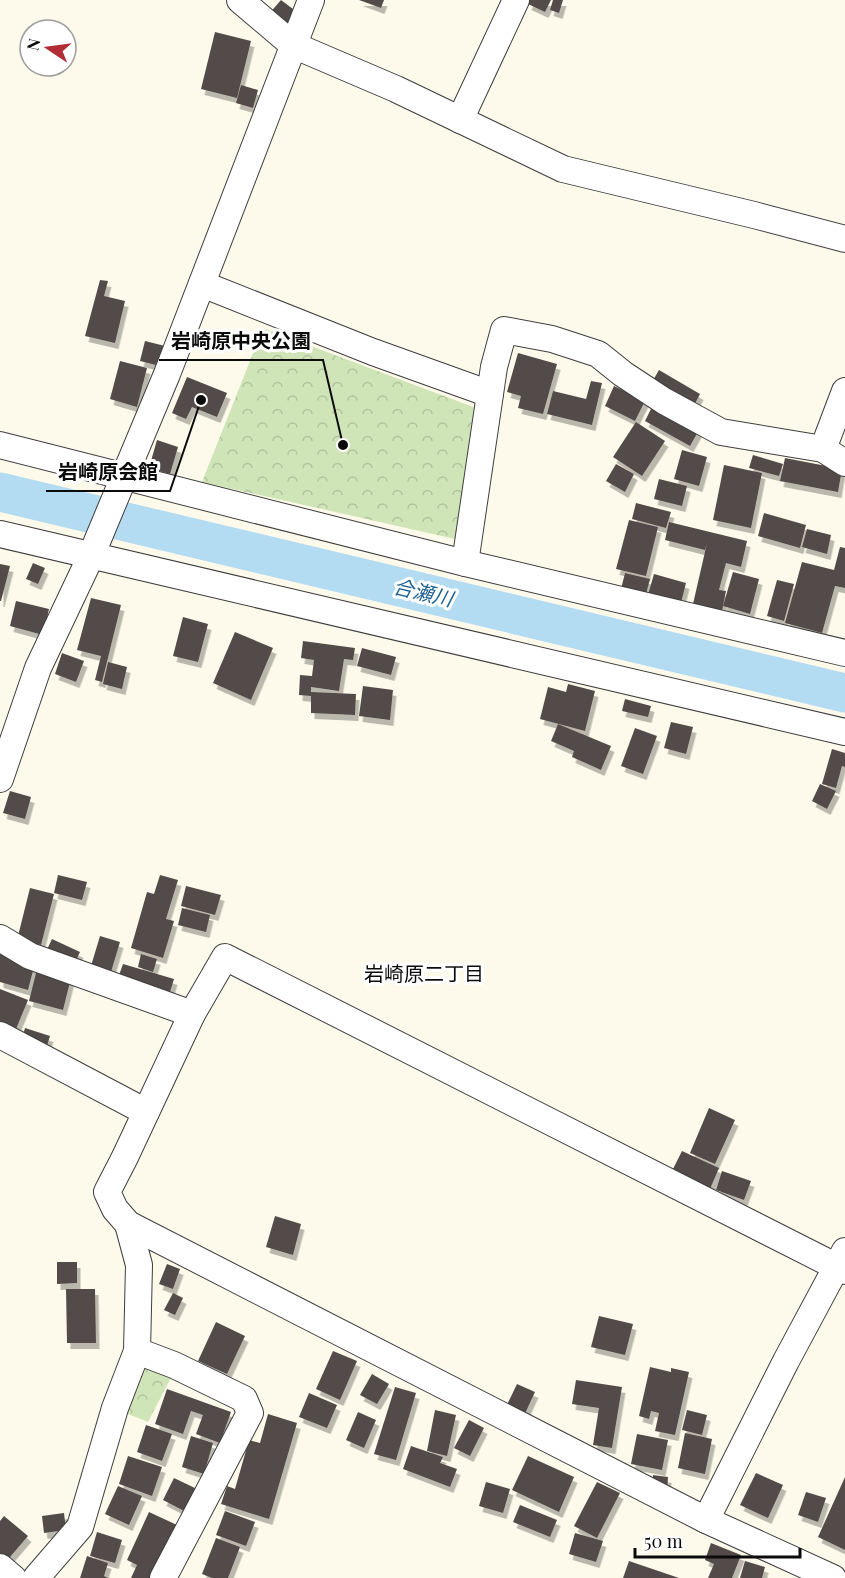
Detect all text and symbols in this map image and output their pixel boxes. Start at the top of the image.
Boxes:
north arrow [18,18,78,78]
text: N [21,36,45,53]
callout: 岩崎原中央公園 [159,322,323,360]
text: 岩崎原中央公園 [171,326,311,353]
callout: 岩崎原会館 [46,453,170,491]
text: 岩崎原会館 [58,457,158,484]
water label: 合瀬川 [391,572,458,612]
district label: 岩崎原二丁目 [364,959,484,986]
scale bar [635,1521,800,1559]
text: 50 m [644,1529,683,1553]

